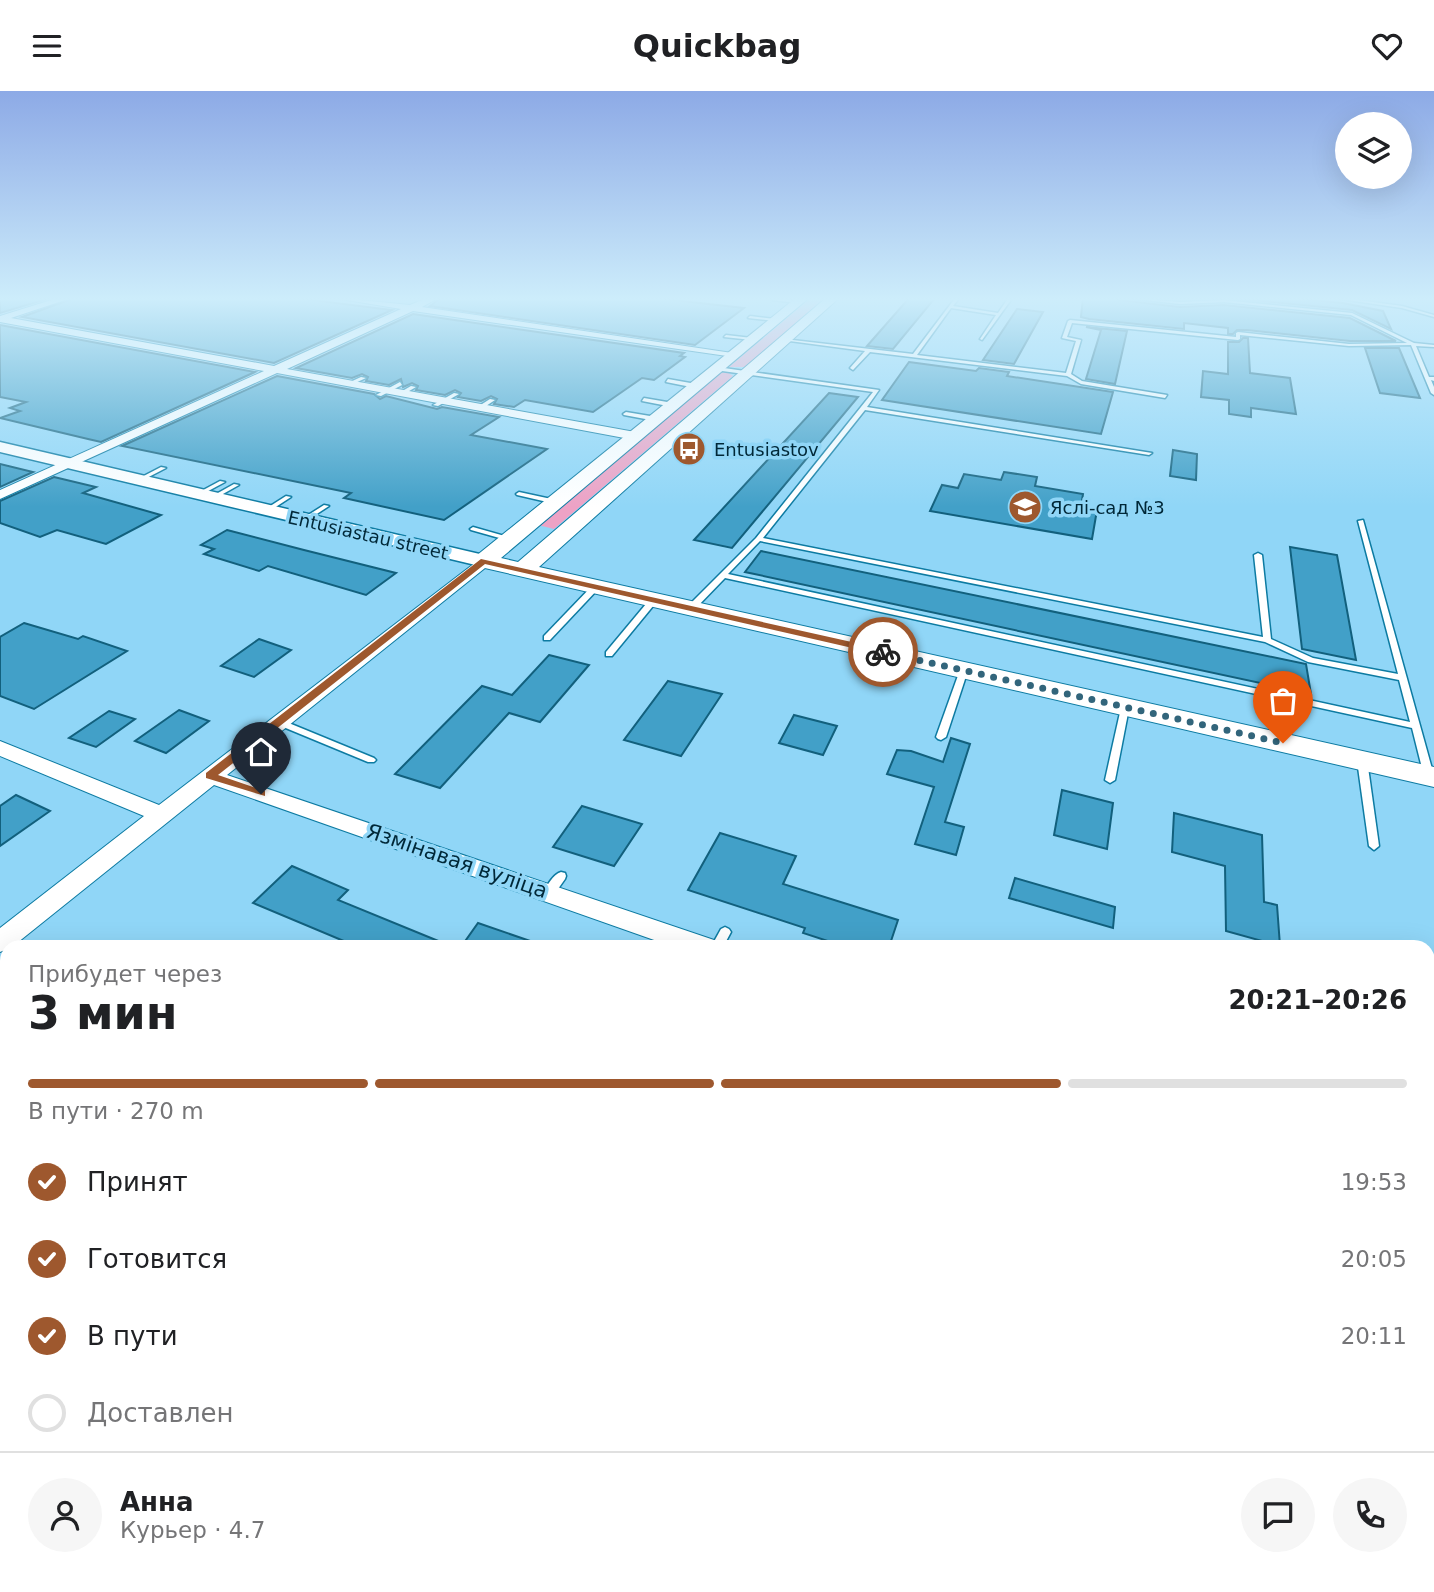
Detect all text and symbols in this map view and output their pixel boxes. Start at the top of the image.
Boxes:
icon: menu [28,27,66,65]
text: Quickbag [633,27,801,65]
icon: heart [1368,27,1406,65]
map controls [1335,112,1412,189]
button: layers [1335,112,1412,189]
bus stop icon: Entusiastov [670,430,708,468]
place label: Entusiastov [714,439,819,460]
school or university icon: Яслі-сад №3 [1006,488,1044,526]
place label: Яслі-сад №3 [1050,497,1165,518]
street label: Entusiastau street [286,506,450,564]
courier [848,617,918,687]
icon: bike [864,633,902,671]
pin [1253,671,1313,743]
icon: bag [1264,682,1302,720]
pin [231,722,291,794]
icon: home [242,733,280,771]
street label: Язмінавая вуліца [363,819,551,903]
text: Прибудет через [28,961,222,987]
text: 20:21–20:26 [1228,985,1407,1015]
text: 3 мин [28,986,178,1040]
text: В пути · 270 m [28,1098,204,1124]
icon: check [28,1163,66,1201]
text: Принят [87,1167,188,1197]
text: 19:53 [1341,1169,1407,1195]
icon: check [28,1240,66,1278]
text: Готовится [87,1244,227,1274]
text: 20:05 [1341,1246,1407,1272]
icon: check [28,1317,66,1355]
text: В пути [87,1321,178,1351]
text: 20:11 [1341,1323,1407,1349]
text: Доставлен [87,1398,234,1428]
button: person [28,1478,102,1552]
button: chat [1241,1478,1315,1552]
button: phone [1333,1478,1407,1552]
text: Анна [120,1487,194,1517]
text: Курьер · 4.7 [120,1517,265,1543]

